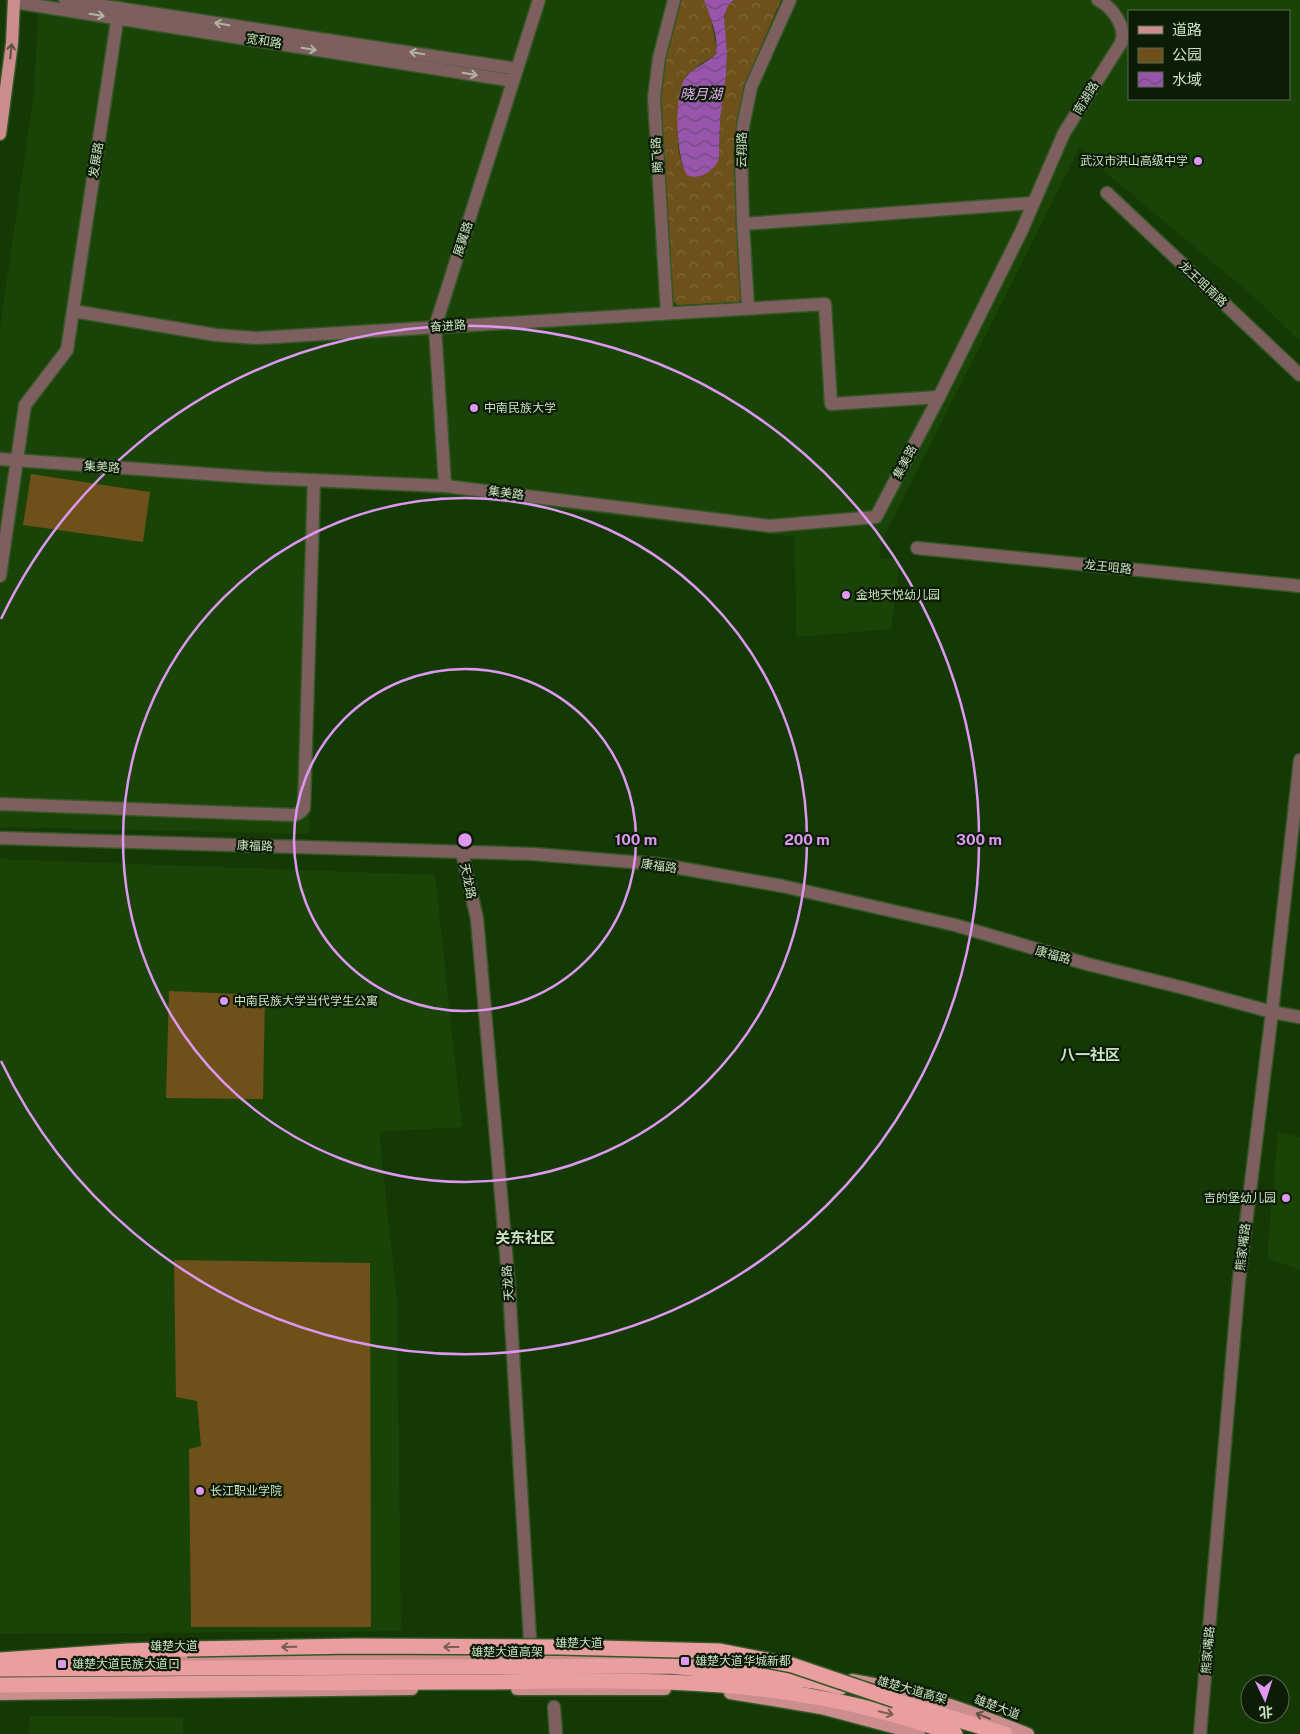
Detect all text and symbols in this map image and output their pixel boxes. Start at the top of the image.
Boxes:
legend [1128,10,1290,100]
one-way arrow [89,11,105,21]
one-way arrow [214,19,230,29]
text: 道路 [1172,21,1202,38]
street label: 宽和路 [245,31,283,51]
one-way arrow [6,43,16,59]
one-way arrow [301,44,317,54]
text: 公园 [1172,46,1202,63]
one-way arrow [409,48,425,58]
one-way arrow [462,69,478,79]
text: 水域 [1172,71,1202,88]
street label: 南湖路 [1071,79,1101,117]
water label: 晓月湖 [680,86,724,102]
street label: 云翔路 [735,132,749,168]
street label: 腾飞路 [649,137,665,173]
street label: 发展路 [86,141,106,179]
place label: 武汉市洪山高级中学 [1080,154,1188,168]
marker: 武汉市洪山高级中学 [1192,155,1204,167]
street label: 展翼路 [451,220,475,258]
street label: 龙王咀南路 [1176,258,1230,310]
street label: 奋进路 [430,318,466,334]
place label: 中南民族大学 [484,401,556,415]
marker: 中南民族大学 [468,402,480,414]
street label: 集美路 [890,443,920,481]
street label: 集美路 [84,459,120,475]
street label: 集美路 [487,484,525,502]
street label: 龙王咀路 [1083,558,1133,576]
place label: 金地天悦幼儿园 [856,588,940,602]
marker: 金地天悦幼儿园 [840,589,852,601]
centre of rings [456,831,474,849]
text: 100 m [615,831,657,848]
text: 200 m [784,831,830,848]
text: 300 m [956,831,1002,848]
street label: 康福路 [237,838,273,854]
street label: 康福路 [640,857,678,875]
street label: 天龙路 [457,862,479,900]
street label: 康福路 [1034,943,1072,967]
place label: 中南民族大学当代学生公寓 [234,994,378,1008]
marker: 中南民族大学当代学生公寓 [218,995,230,1007]
district label: 八一社区 [1060,1046,1120,1063]
place label: 吉的堡幼儿园 [1204,1191,1276,1205]
marker: 吉的堡幼儿园 [1280,1192,1292,1204]
street label: 熊家嘴路 [1233,1222,1253,1272]
district label: 关东社区 [495,1229,555,1246]
street label: 天龙路 [500,1265,516,1301]
place label: 长江职业学院 [210,1484,282,1498]
marker: 长江职业学院 [194,1485,206,1497]
street label: 熊家嘴路 [1199,1625,1217,1675]
street label: 雄楚大道 [555,1636,603,1650]
street label: 雄楚大道 [150,1639,198,1653]
one-way arrow [443,1642,460,1652]
one-way arrow [281,1643,297,1652]
street label: 雄楚大道高架 [471,1645,543,1659]
place label: 雄楚大道华城新都 [695,1654,791,1668]
marker: 雄楚大道华城新都 [679,1655,691,1667]
place label: 雄楚大道民族大道口 [72,1657,180,1671]
marker: 雄楚大道民族大道口 [56,1658,68,1670]
street label: 雄楚大道高架 [875,1673,949,1707]
north arrow [1240,1674,1290,1724]
street label: 雄楚大道 [972,1692,1022,1722]
text: 北 [1258,1703,1273,1720]
one-way arrow [878,1709,894,1718]
one-way arrow [976,1710,991,1720]

